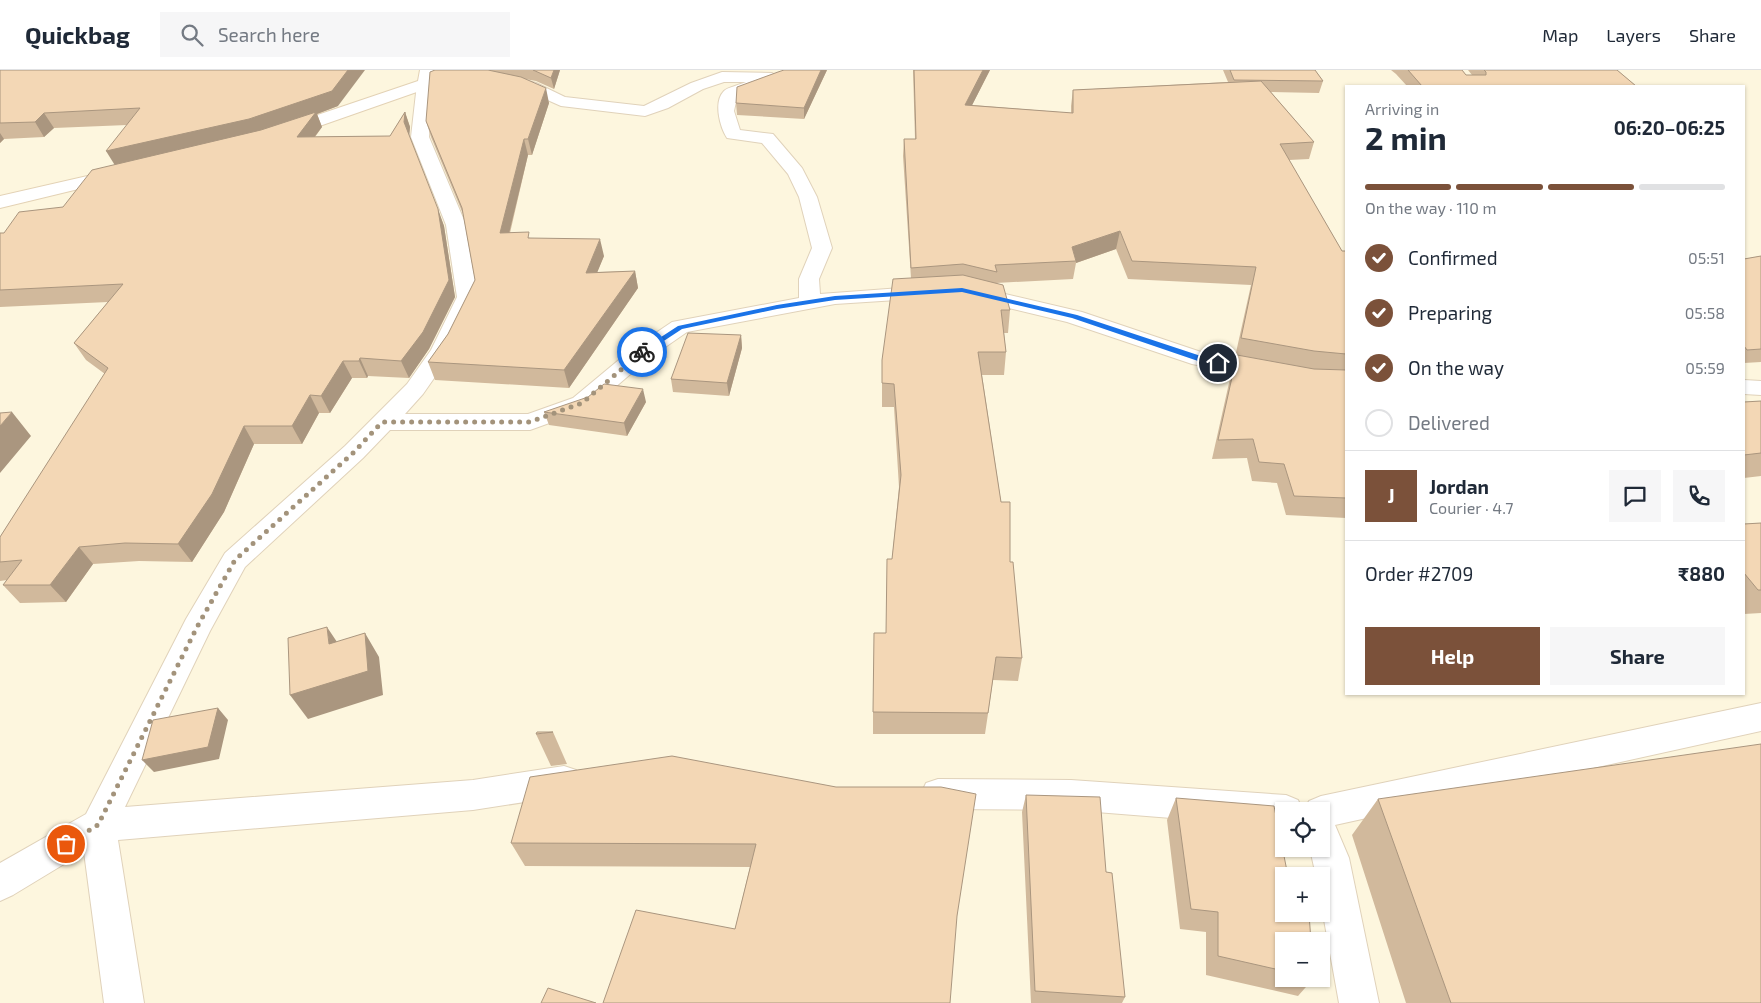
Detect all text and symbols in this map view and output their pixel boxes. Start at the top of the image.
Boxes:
search box [160,12,510,57]
text: Quickbag [25,20,130,49]
icon: search [178,21,206,49]
text: Search here [218,23,320,46]
text: Map [1542,24,1578,46]
text: Layers [1606,24,1661,46]
text: Share [1689,24,1736,46]
text: Arriving in [1365,99,1439,118]
text: 06:20–06:25 [1614,116,1725,139]
text: 2 min [1365,118,1447,156]
text: On the way · 110 m [1365,198,1496,217]
icon: check [1365,244,1393,272]
text: Confirmed [1408,246,1498,269]
text: 05:51 [1688,248,1725,267]
icon: check [1365,299,1393,327]
text: Preparing [1408,301,1492,324]
text: 05:58 [1685,303,1725,322]
courier [617,327,667,377]
icon: bike [628,338,656,366]
pin [1197,342,1239,384]
icon: home [1204,349,1232,377]
icon: check [1365,354,1393,382]
text: On the way [1408,356,1504,379]
text: 05:59 [1685,358,1725,377]
text: Delivered [1408,411,1490,434]
button: chat [1609,470,1661,522]
button: phone [1673,470,1725,522]
text: Jordan [1429,475,1489,498]
text: J [1387,484,1395,507]
text: Courier · 4.7 [1429,498,1513,517]
text: Order #2709 [1365,562,1473,585]
text: ₹880 [1678,562,1725,585]
button: Help [1365,627,1540,685]
button: Share [1550,627,1725,685]
map controls [1275,802,1330,987]
button: locate [1275,802,1330,857]
pin [45,823,87,865]
icon: bag [52,830,80,858]
button: + [1275,867,1330,922]
button: − [1275,932,1330,987]

